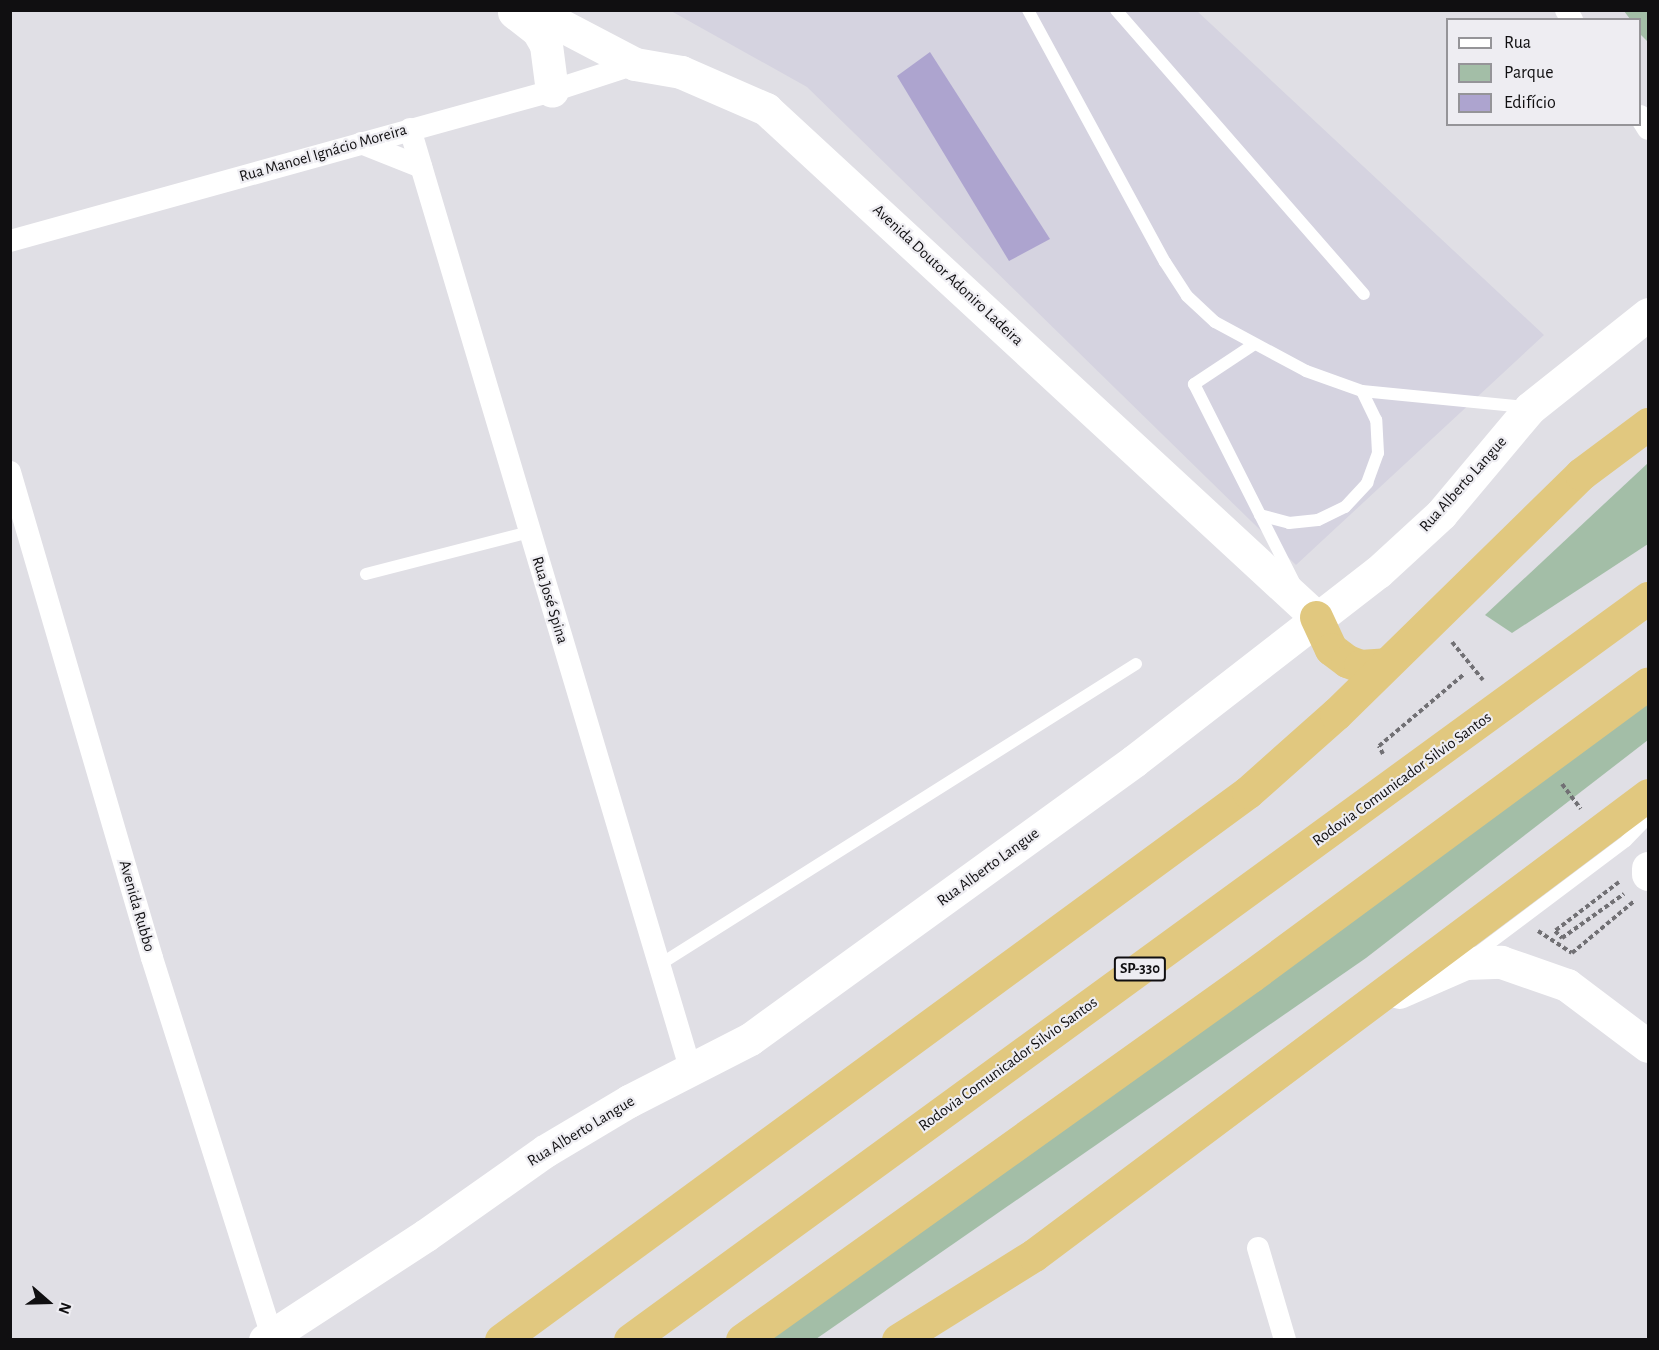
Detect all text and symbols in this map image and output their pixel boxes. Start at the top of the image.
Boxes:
legend [1446,18,1641,126]
text: Rua [1504,34,1531,52]
text: Parque [1504,64,1553,82]
text: Edifício [1504,94,1556,112]
street label: Rua Manoel Ignácio Moreira [237,120,409,186]
street label: Avenida Doutor Adoniro Ladeira [869,200,1027,350]
street label: Rua Alberto Langue [1415,432,1511,536]
street label: Rua José Spina [528,554,572,646]
street label: Rodovia Comunicador Silvio Santos [1309,708,1495,850]
street label: Rua Alberto Langue [933,824,1043,910]
street label: Avenida Rubbo [115,858,159,954]
road number: SP-330 [1113,957,1167,981]
street label: Rodovia Comunicador Silvio Santos [915,993,1101,1135]
street label: Rua Alberto Langue [524,1091,638,1171]
north arrow [18,1272,78,1332]
text: N [55,1300,74,1316]

